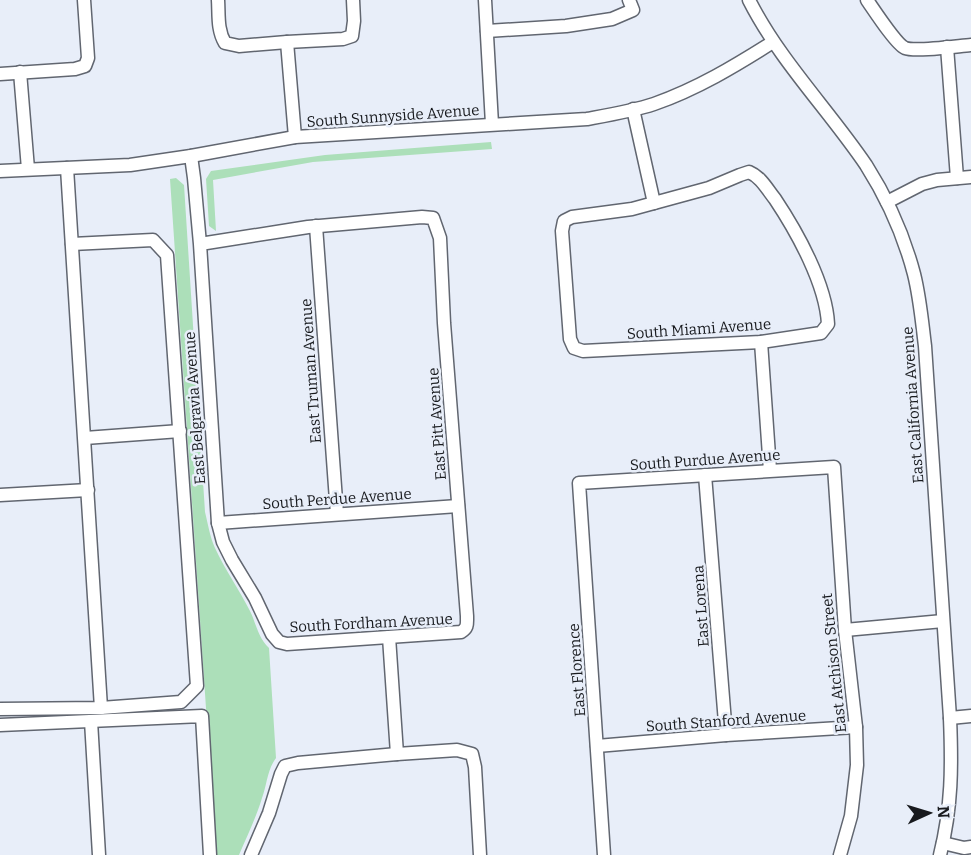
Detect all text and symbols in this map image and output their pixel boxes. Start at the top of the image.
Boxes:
street label: South Sunnyside Avenue [306,101,480,131]
street label: East Truman Avenue [297,298,325,444]
street label: South Miami Avenue [626,315,772,343]
street label: East California Avenue [899,326,927,484]
street label: East Belgravia Avenue [181,331,209,485]
street label: East Pitt Avenue [424,367,450,481]
street label: South Purdue Avenue [629,446,781,474]
street label: South Perdue Avenue [262,485,412,513]
street label: East Lorena [689,565,713,647]
street label: East Atchison Street [818,592,850,734]
street label: South Fordham Avenue [289,610,453,636]
street label: East Florence [565,623,589,717]
street label: South Stanford Avenue [645,706,807,736]
north arrow [899,783,959,843]
text: N [934,805,953,819]

